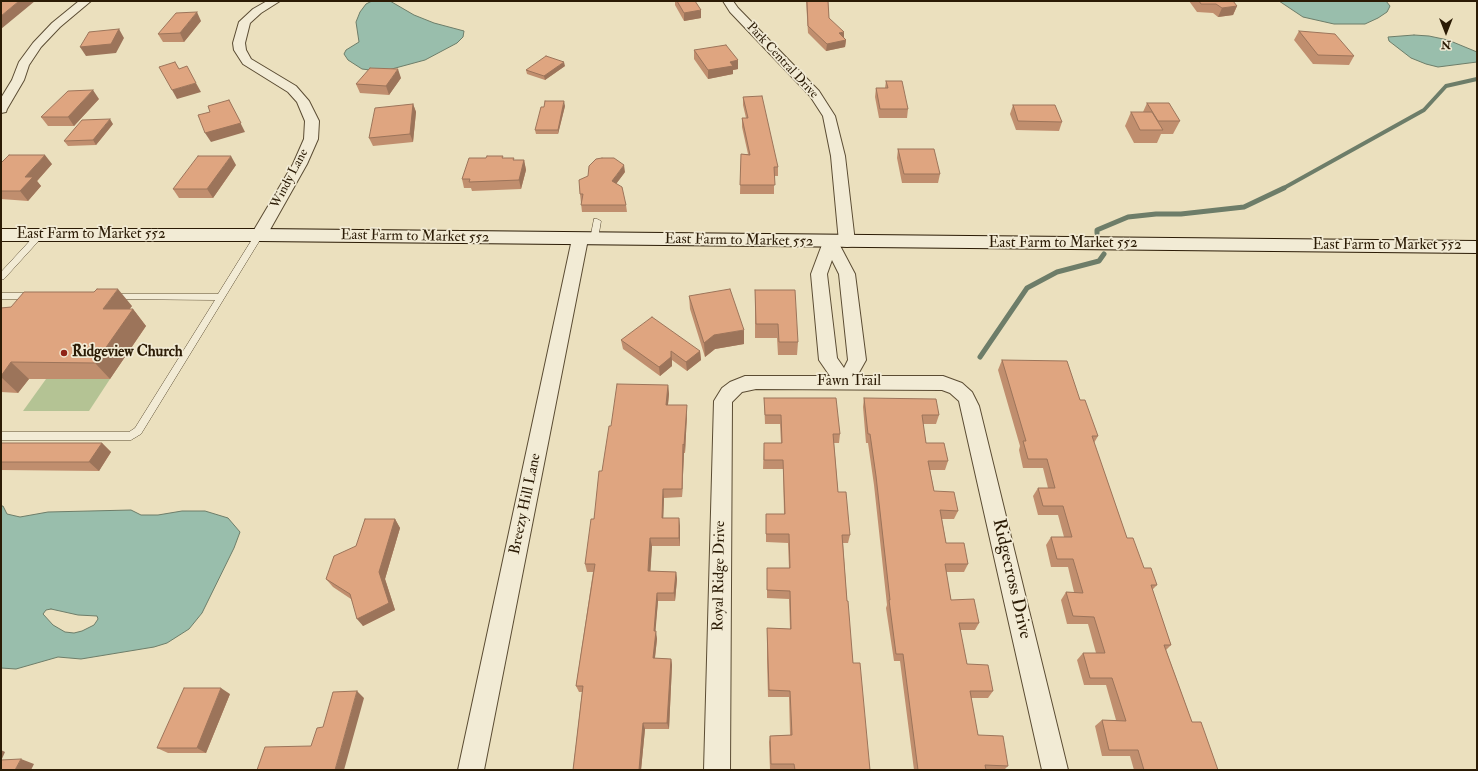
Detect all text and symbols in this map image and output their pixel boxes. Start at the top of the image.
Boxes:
north arrow [1426,12,1466,52]
street label: Park Central Drive [743,20,821,102]
text: N [1441,38,1451,51]
street label: Windy Lane [268,147,312,211]
street label: East Farm to Market 552 [17,226,165,244]
street label: East Farm to Market 552 [340,227,490,247]
street label: East Farm to Market 552 [664,231,814,251]
street label: East Farm to Market 552 [989,235,1137,253]
street label: East Farm to Market 552 [1313,237,1461,255]
place label: Ridgeview Church [72,344,183,362]
marker: Ridgeview Church [59,348,69,358]
street label: Fawn Trail [817,373,881,391]
street label: Breezy Hill Lane [506,452,546,556]
street label: Ridgecross Drive [987,517,1035,641]
street label: Royal Ridge Drive [710,521,730,631]

